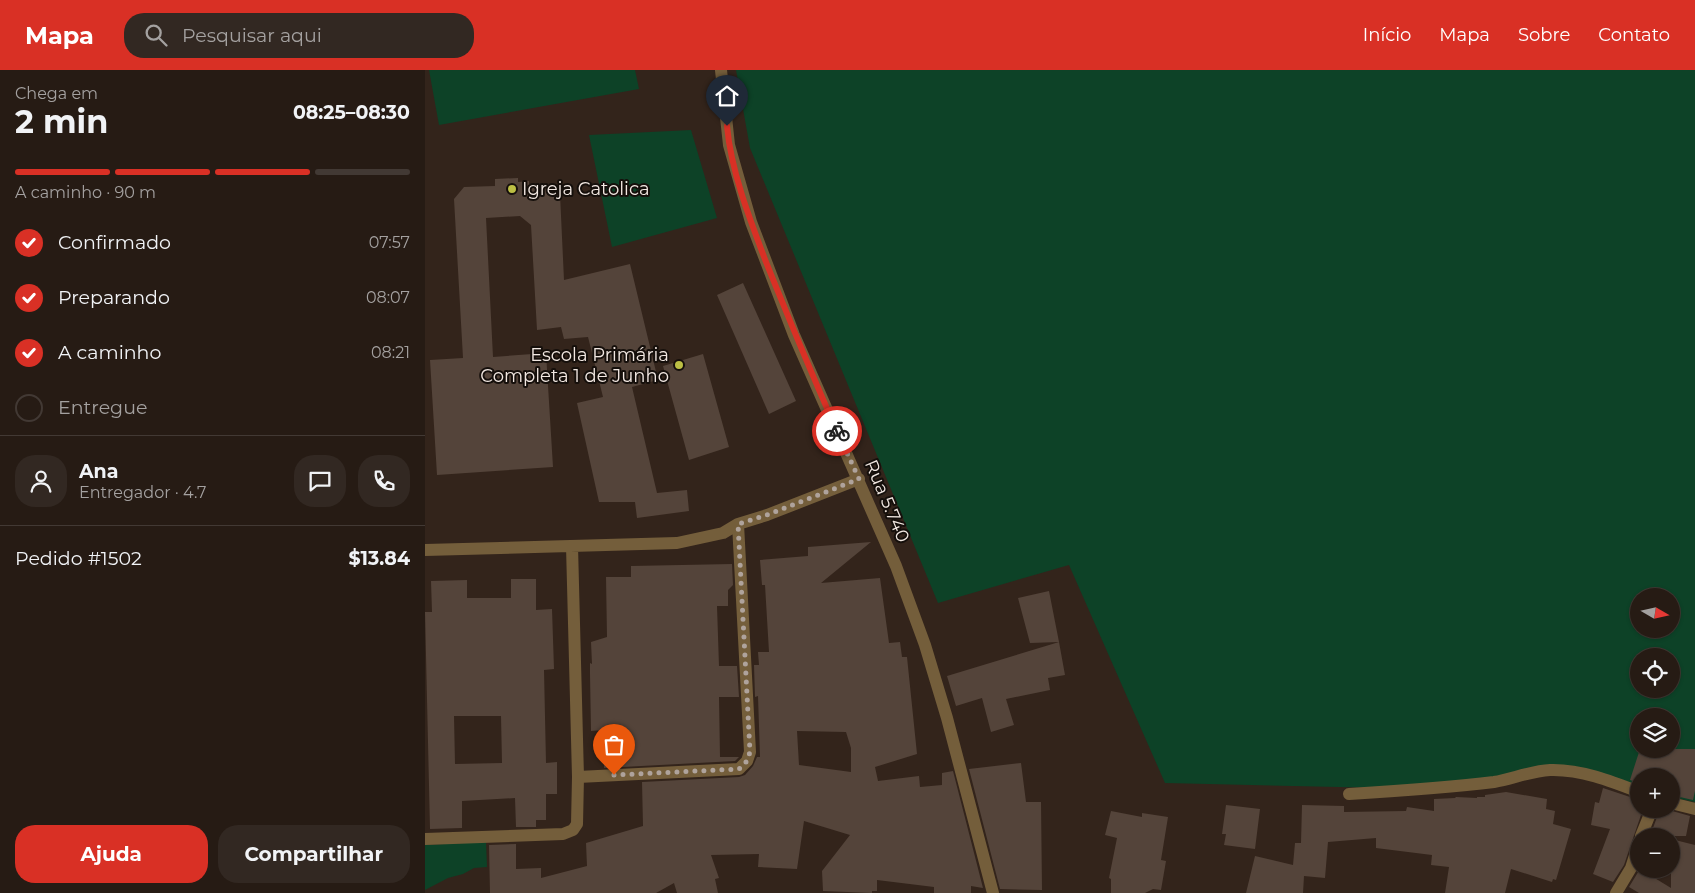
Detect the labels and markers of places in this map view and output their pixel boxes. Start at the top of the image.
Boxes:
pin [706,75,748,126]
place label: Igreja Catolica [522,178,650,200]
marker: Igreja Catolica [506,183,518,195]
place label: Escola Primária Completa 1 de Junho [480,344,669,387]
marker: Escola Primária Completa 1 de Junho [673,359,685,371]
pin [593,724,635,775]

